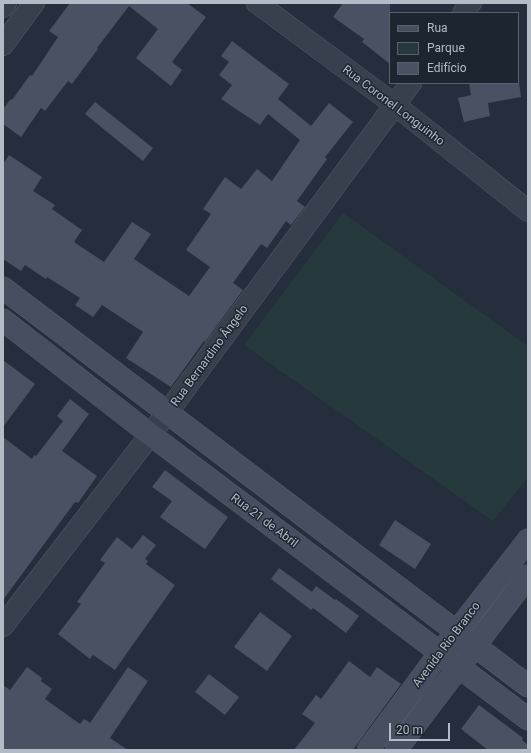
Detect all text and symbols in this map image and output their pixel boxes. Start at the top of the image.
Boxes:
legend [389,12,519,84]
text: Rua [427,21,448,35]
text: Parque [427,41,465,55]
text: Edifício [427,61,467,75]
street label: Rua Coronel Longuinho [339,63,447,149]
street label: Rua Bernardino Ângelo [168,302,252,410]
street label: Rua 21 de Abril [228,491,300,551]
street label: Avenida Rio Branco [410,599,484,691]
scale bar [391,715,452,741]
text: 20 m [396,723,423,737]

